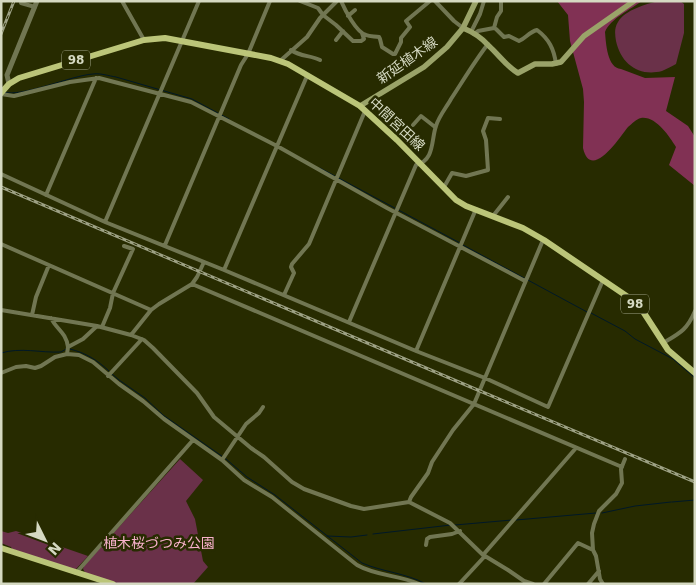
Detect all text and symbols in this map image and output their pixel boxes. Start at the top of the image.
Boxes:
street label: 新延植木線 [374,33,440,87]
road number: 98 [62,50,90,70]
street label: 中間宮田線 [366,94,428,154]
road number: 98 [621,294,649,314]
north arrow [20,515,70,565]
park label: 植木桜づつみ公園 [103,535,215,551]
text: N [45,539,65,558]

